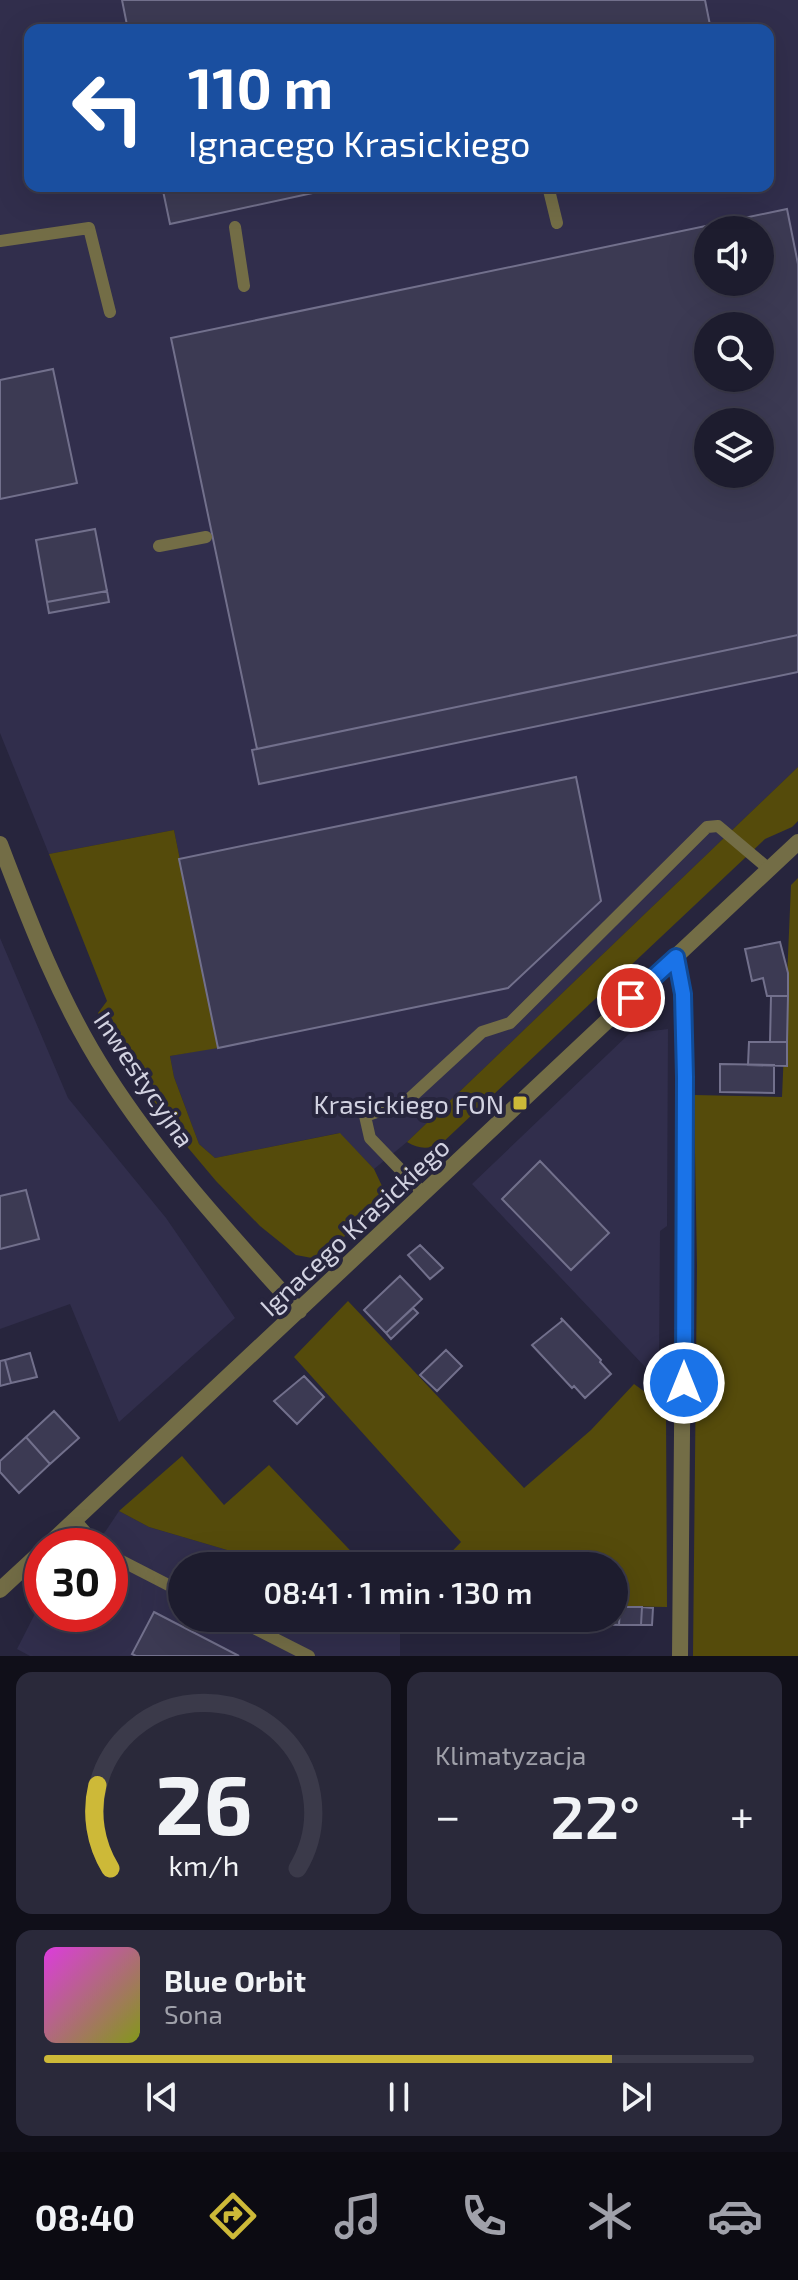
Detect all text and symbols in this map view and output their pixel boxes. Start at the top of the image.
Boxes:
text: 110 m [188,53,333,120]
icon: left [56,56,160,160]
text: Ignacego Krasickiego [188,121,531,164]
map controls [694,216,774,488]
button: sound [694,216,774,296]
button: search [694,312,774,392]
button: layers [694,408,774,488]
pin [597,964,665,1032]
icon: arrive [609,976,653,1020]
street label: Inwestycyjna [88,1006,202,1152]
place label: Krasickiego FON [313,1088,504,1119]
marker: Krasickiego FON [511,1094,529,1112]
street label: Ignacego Krasickiego [253,1130,455,1322]
position arrow [642,1341,726,1425]
speed limit sign: 30 [24,1528,128,1632]
text: 08:41 · 1 min · 130 m [264,1574,532,1610]
text: Klimatyzacja [435,1739,586,1770]
text: 26 [155,1752,252,1852]
text: 22° [550,1779,640,1851]
text: − [435,1788,461,1841]
text: + [730,1788,754,1841]
text: km/h [168,1847,239,1882]
text: Blue Orbit [164,1962,306,1998]
text: Sona [164,1998,223,2029]
icon: previous [140,2075,184,2119]
icon: pause [377,2075,421,2119]
icon: next [614,2075,658,2119]
icon: directions [205,2188,261,2244]
icon: music [330,2188,386,2244]
icon: phone [456,2188,512,2244]
icon: climate [582,2188,638,2244]
icon: car [707,2188,763,2244]
text: 08:40 [35,2195,135,2238]

